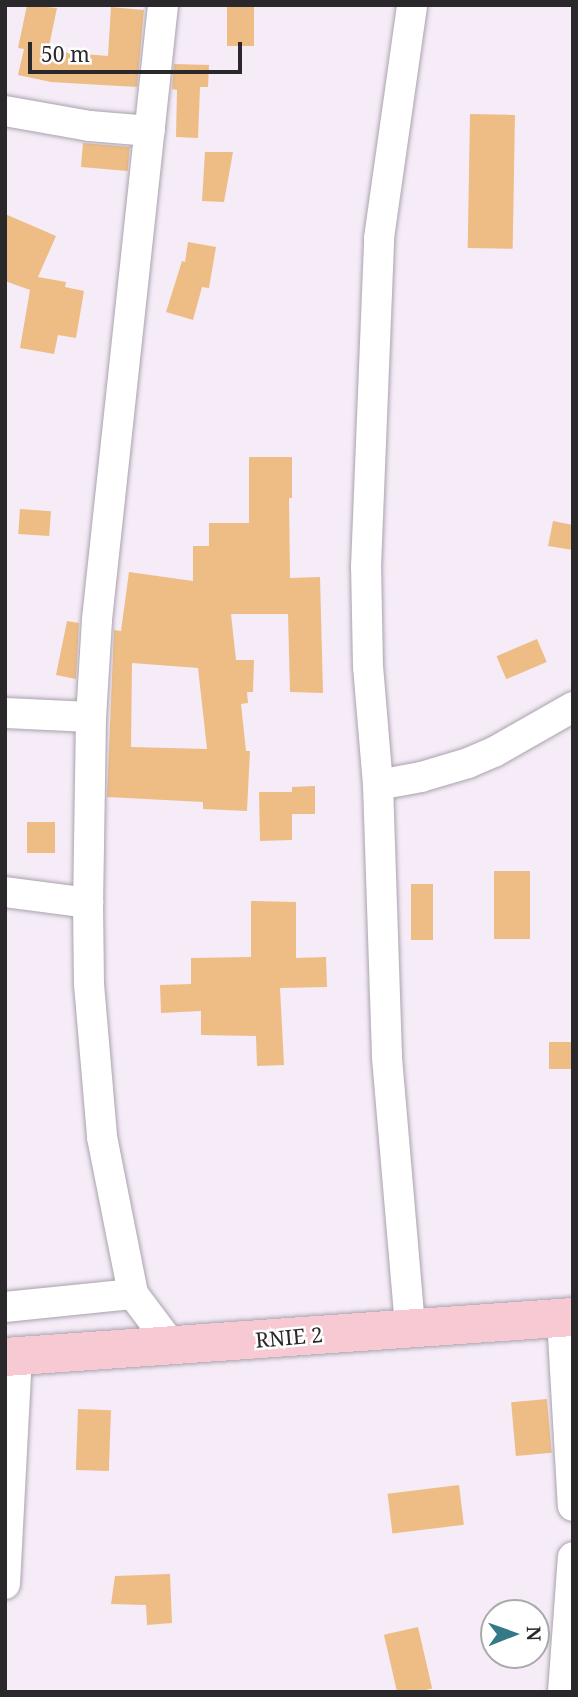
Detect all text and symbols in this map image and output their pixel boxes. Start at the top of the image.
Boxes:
scale bar [32,28,245,72]
text: 50 m [41,40,90,68]
street label: RNIE 2 [254,1321,324,1353]
north arrow [480,1599,550,1669]
text: N [521,1626,547,1641]

